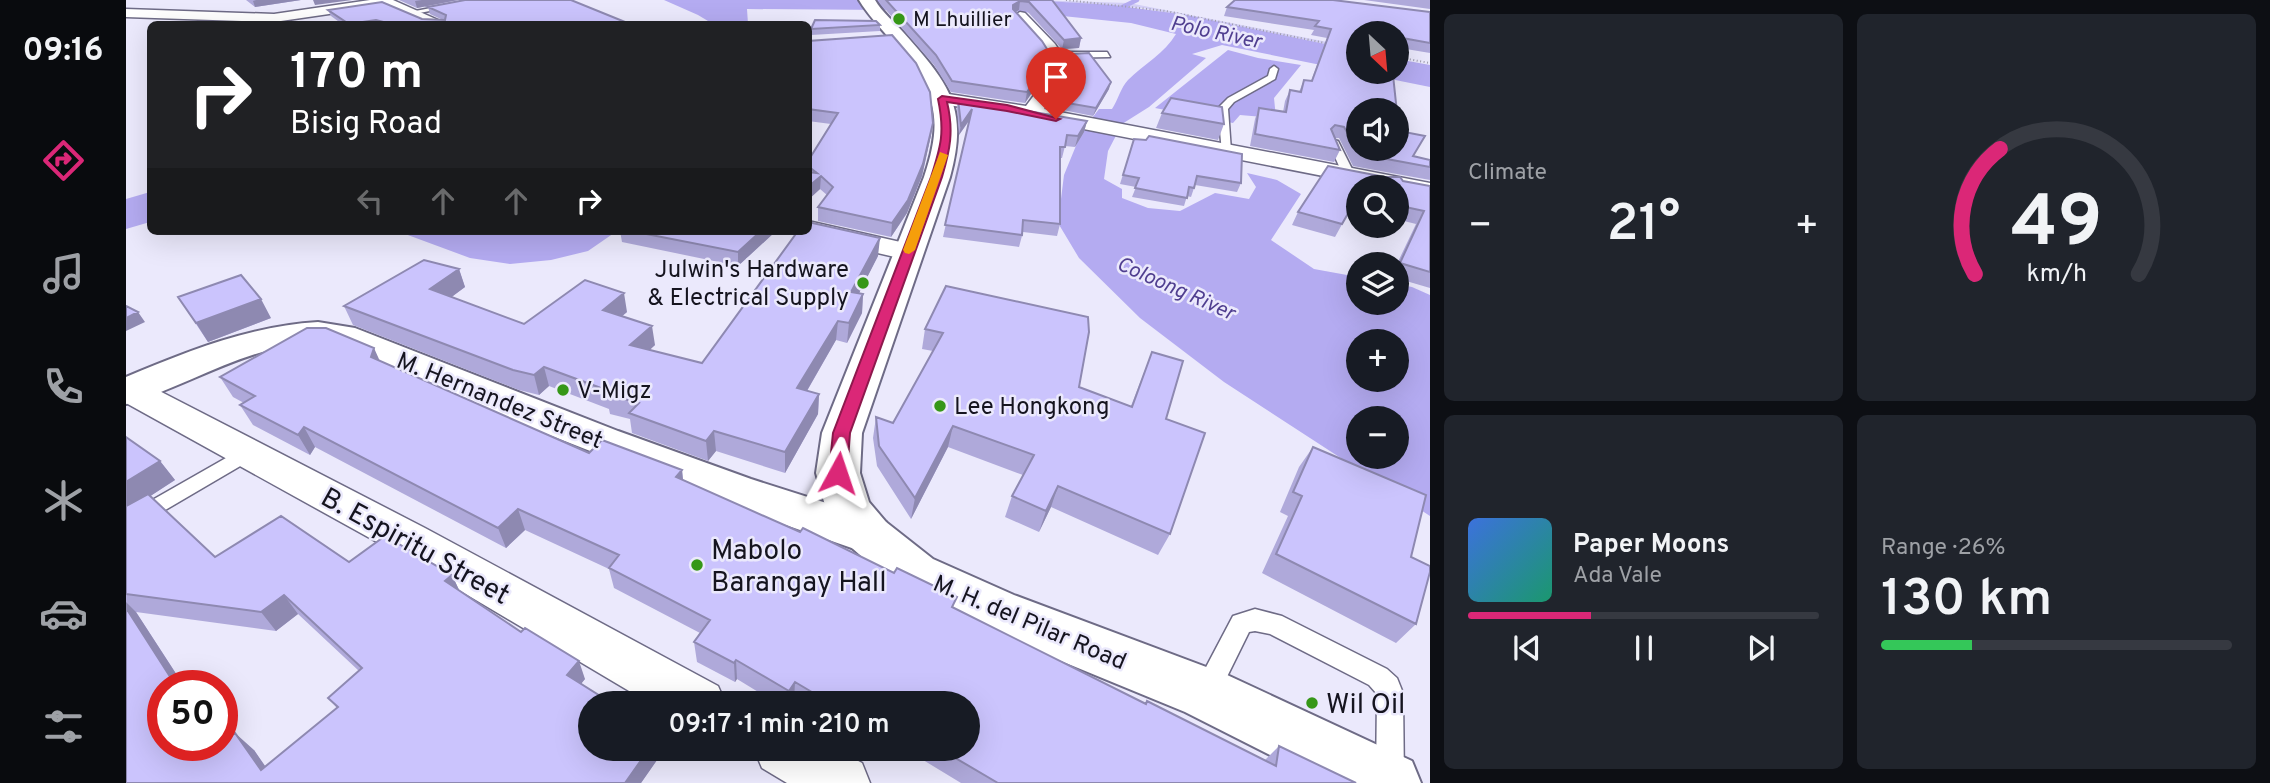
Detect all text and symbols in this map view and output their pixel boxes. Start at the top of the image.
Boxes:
place label: M Lhuillier [913,7,1012,34]
marker: M Lhuillier [891,11,907,27]
water label: Polo River [1168,11,1265,57]
north arrow [1346,21,1409,84]
map controls [1346,21,1409,469]
text: 09:16 [23,32,103,72]
text: 170 m [290,44,423,106]
pin [1026,47,1086,119]
icon: right [175,49,266,140]
icon: arrive [1037,58,1075,96]
button: sound [1346,98,1409,161]
text: Bisig Road [290,105,442,145]
icon: directions [39,136,88,185]
text: Climate [1468,159,1547,188]
button: search [1346,175,1409,238]
text: 49 [2011,180,2102,272]
icon: left [351,182,389,220]
icon: ahead [424,182,462,220]
icon: ahead [497,182,535,220]
icon: right [570,182,608,220]
text: 21° [1607,193,1680,259]
text: − [1468,203,1493,252]
text: + [1794,203,1819,252]
icon: music [39,249,88,298]
water label: Coloong River [1112,251,1241,328]
button: layers [1346,252,1409,315]
place label: Julwin's Hardware & Electrical Supply [648,256,849,314]
text: km/h [2026,258,2087,290]
marker: Julwin's Hardware & Electrical Supply [855,275,871,291]
button: + [1346,329,1409,392]
street label: M. Hernandez Street [392,347,607,457]
icon: phone [39,362,88,411]
place label: V-Migz [577,377,652,407]
marker: V-Migz [555,382,571,398]
place label: Lee Hongkong [954,393,1110,423]
marker: Lee Hongkong [932,398,948,414]
button: − [1346,406,1409,469]
position arrow [801,436,875,510]
icon: climate [39,476,88,525]
street label: B. Espiritu Street [314,481,515,614]
text: Paper Moons [1573,529,1729,562]
place label: Mabolo Barangay Hall [711,534,887,602]
text: Range · 26% [1881,534,2006,563]
marker: Mabolo Barangay Hall [689,557,705,573]
text: Ada Vale [1573,562,1662,591]
text: 130 km [1881,568,2052,634]
street label: M. H. del Pilar Road [928,570,1130,678]
icon: car [39,589,88,638]
icon: previous [1508,629,1546,667]
icon: pause [1625,629,1663,667]
icon: next [1742,629,1780,667]
speed limit sign: 50 [147,670,238,761]
place label: Wil Oil [1326,688,1405,724]
marker: Wil Oil [1304,695,1320,711]
icon: filters [39,702,88,751]
text: 09:17 · 1 min · 210 m [668,709,890,742]

